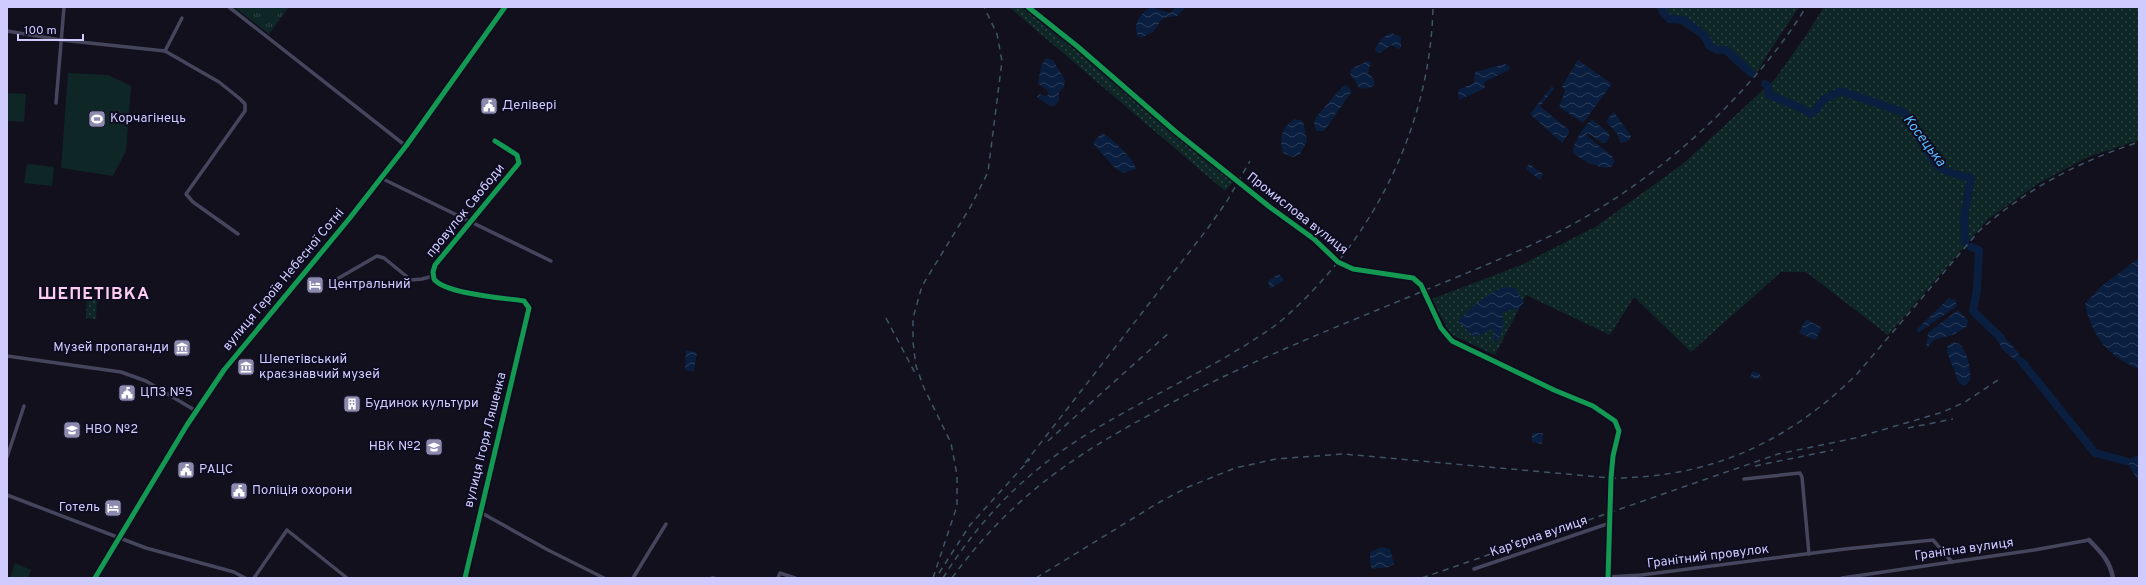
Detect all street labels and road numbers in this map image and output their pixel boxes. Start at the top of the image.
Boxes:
street label: провулок Свободи [423,161,509,261]
street label: Промислова вулиця [1243,169,1351,259]
street label: вулиця Героїв Небесної Сотні [220,206,348,354]
street label: вулиця Ігоря Ляшенка [461,371,511,509]
street label: Карʼєрна вулиця [1488,513,1590,561]
street label: Гранітна вулиця [1913,535,2015,565]
street label: Гранітний провулок [1646,542,1770,572]

